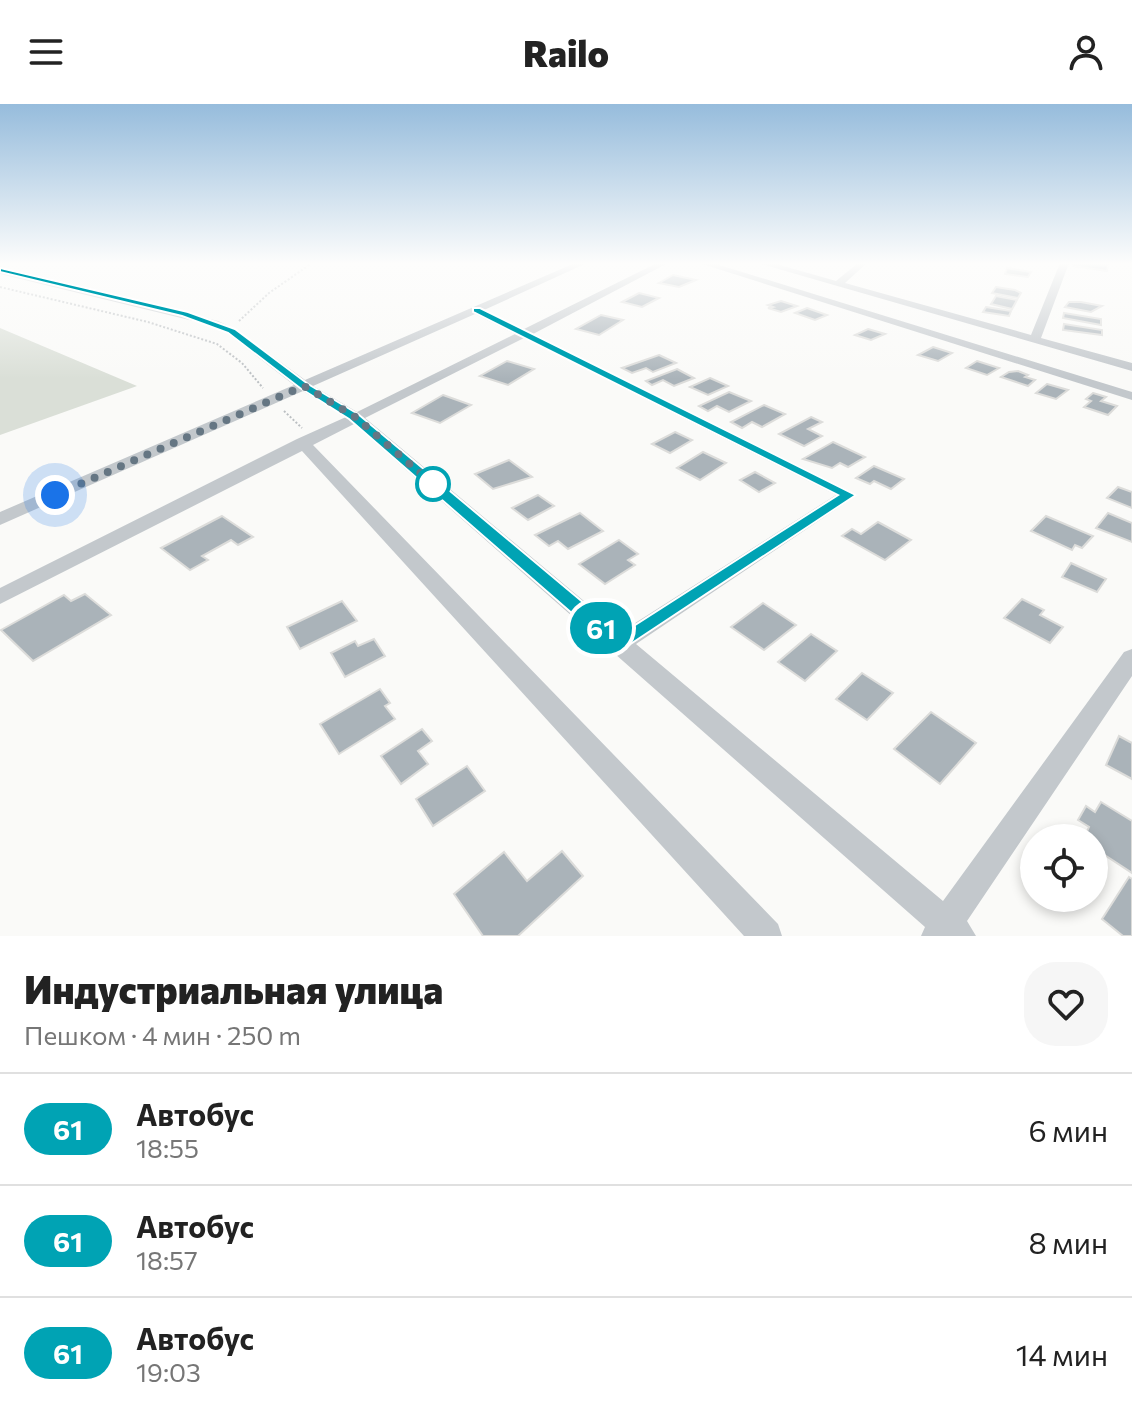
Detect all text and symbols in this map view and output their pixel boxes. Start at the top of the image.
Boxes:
icon: menu [24,30,68,74]
text: Railo [523,30,609,74]
icon: person [1064,30,1108,74]
unlabelled marker [416,467,450,501]
your location [35,475,75,515]
line badge: 61 [565,602,637,654]
text: 61 [586,611,616,645]
map controls [1020,824,1108,912]
button: locate [1020,824,1108,912]
button: heart [1024,962,1108,1046]
text: Индустриальная улица [24,965,443,1012]
text: Пешком · 4 мин · 250 m [24,1019,301,1050]
text: Автобус [136,1095,254,1132]
text: 6 мин [1028,1111,1108,1148]
text: 61 [53,1112,83,1146]
text: 18:55 [136,1132,199,1163]
text: Автобус [136,1207,254,1244]
text: 8 мин [1028,1223,1108,1260]
text: 61 [53,1224,83,1258]
text: 18:57 [136,1244,198,1275]
text: Автобус [136,1319,254,1356]
text: 14 мин [1016,1335,1108,1372]
text: 61 [53,1336,83,1370]
text: 19:03 [136,1356,201,1387]

